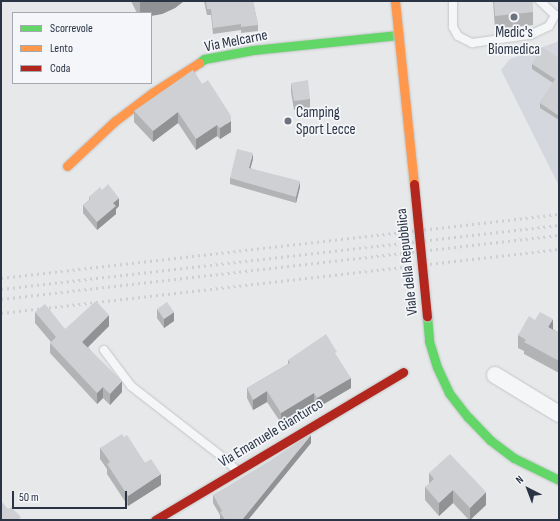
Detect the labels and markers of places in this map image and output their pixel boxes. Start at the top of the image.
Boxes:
marker: Medic's Biomedica [509,12,519,22]
place label: Medic's Biomedica [488,23,540,58]
place label: Camping Sport Lecce [296,103,356,138]
marker: Camping Sport Lecce [283,116,293,126]

